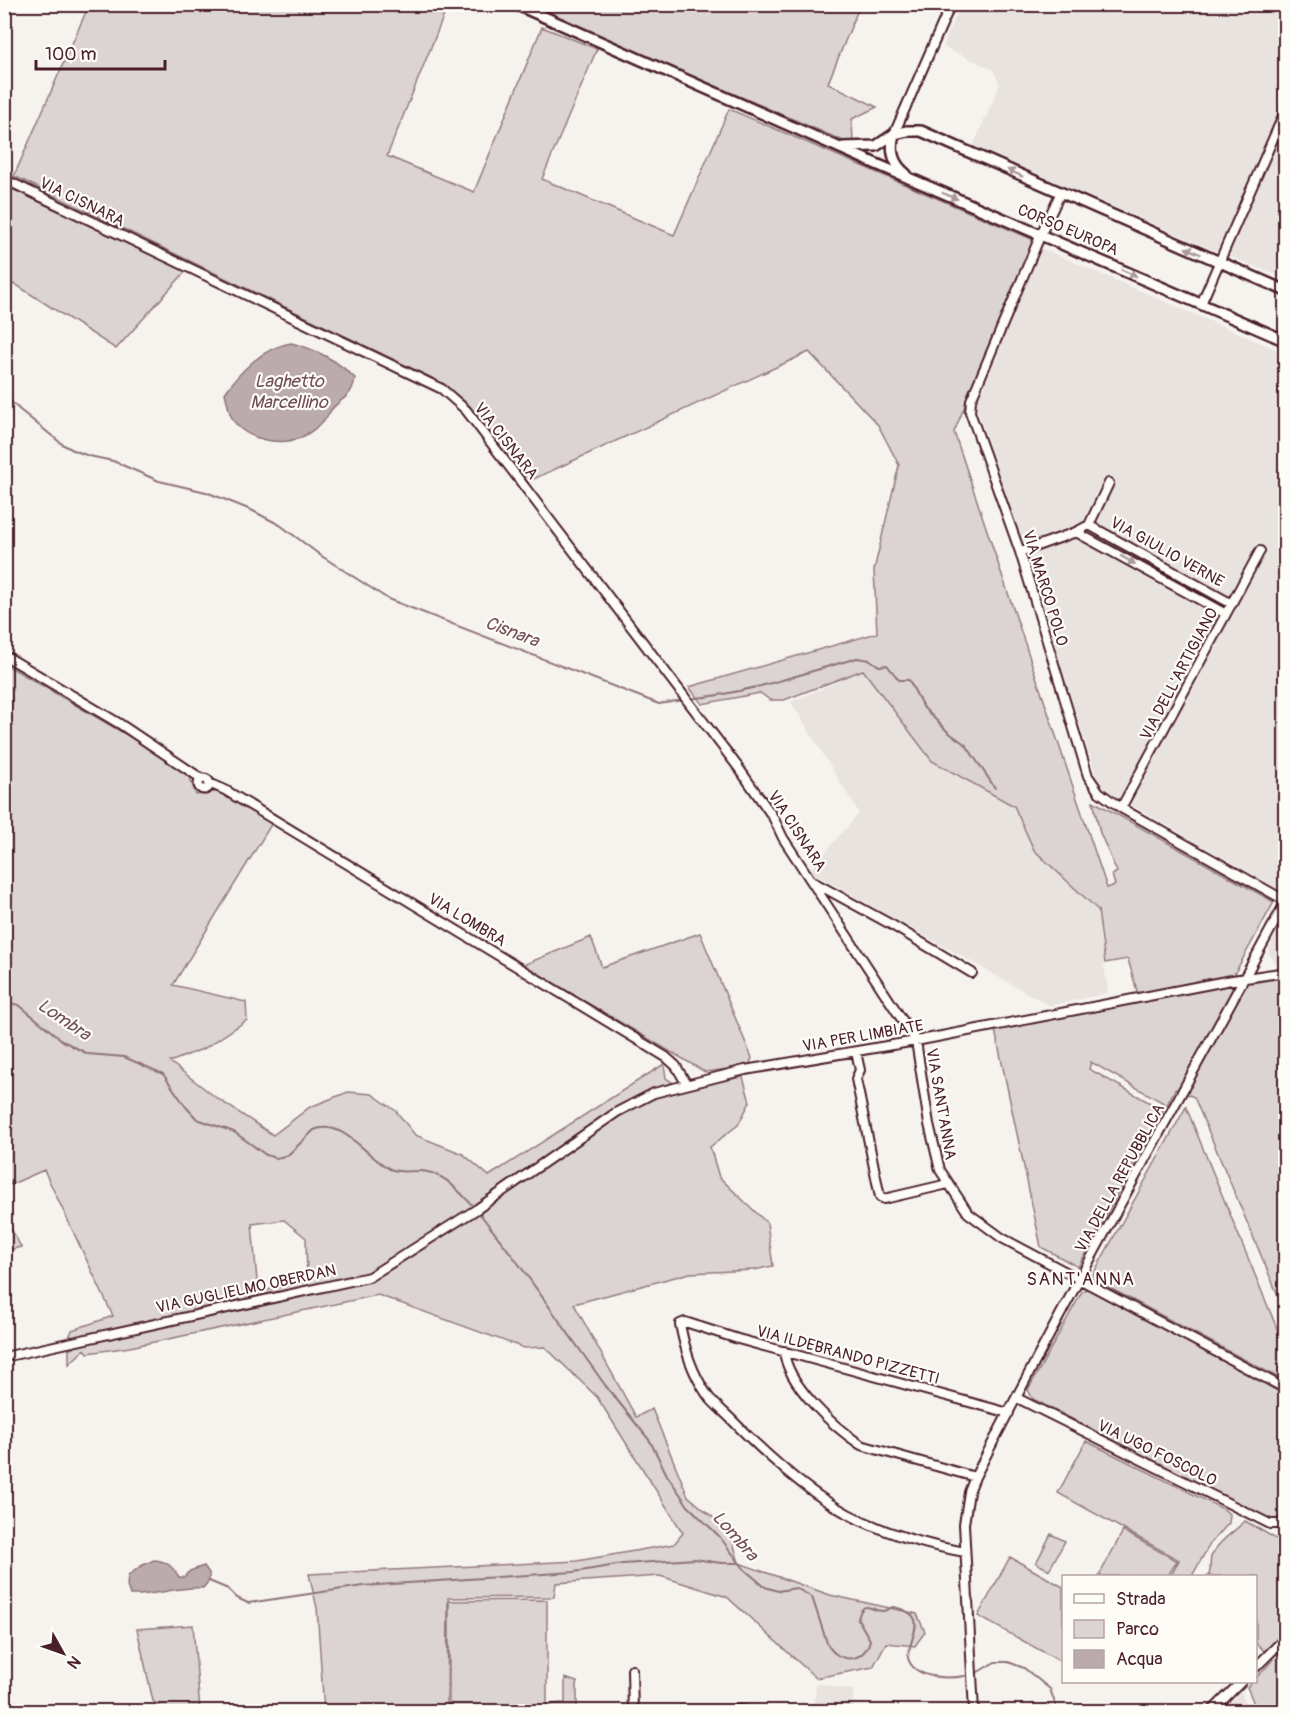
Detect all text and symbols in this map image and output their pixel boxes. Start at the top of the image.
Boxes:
scale bar [36,33,165,71]
text: 100 m [45,43,97,66]
one-way arrow [1005,168,1023,178]
street label: VIA CISNARA [36,173,128,231]
one-way arrow [941,192,959,201]
street label: CORSO EUROPA [1015,200,1121,260]
one-way arrow [1184,246,1202,256]
one-way arrow [1121,268,1139,278]
water label: Laghetto Marcellino [250,370,329,414]
street label: VIA CISNARA [470,398,542,484]
street label: VIA GIULIO VERNE [1107,512,1227,592]
street label: VIA MARCO POLO [1018,528,1072,648]
one-way arrow [1119,555,1136,565]
street label: VIA DELL'ARTIGIANO [1136,604,1222,744]
water label: Cisnara [482,611,544,653]
street label: VIA CISNARA [763,787,831,875]
street label: VIA LOMBRA [424,889,510,951]
water label: Lombra [33,994,96,1047]
street label: VIA PER LIMBIATE [801,1015,925,1057]
street label: VIA SANT'ANNA [921,1047,961,1161]
street label: VIA DELLA REPUBBLICA [1071,1100,1169,1256]
street label: VIA GUGLIELMO OBERDAN [154,1260,338,1318]
district label: SANT'ANNA [1026,1268,1136,1291]
street label: VIA ILDEBRANDO PIZZETTI [754,1321,942,1389]
street label: VIA UGO FOSCOLO [1094,1415,1220,1491]
water label: Lombra [707,1506,764,1567]
legend [1062,1575,1257,1683]
text: Strada [1116,1588,1166,1611]
text: Parco [1116,1618,1159,1641]
north arrow [33,1623,93,1683]
text: Acqua [1116,1648,1163,1671]
text: N [62,1651,85,1673]

